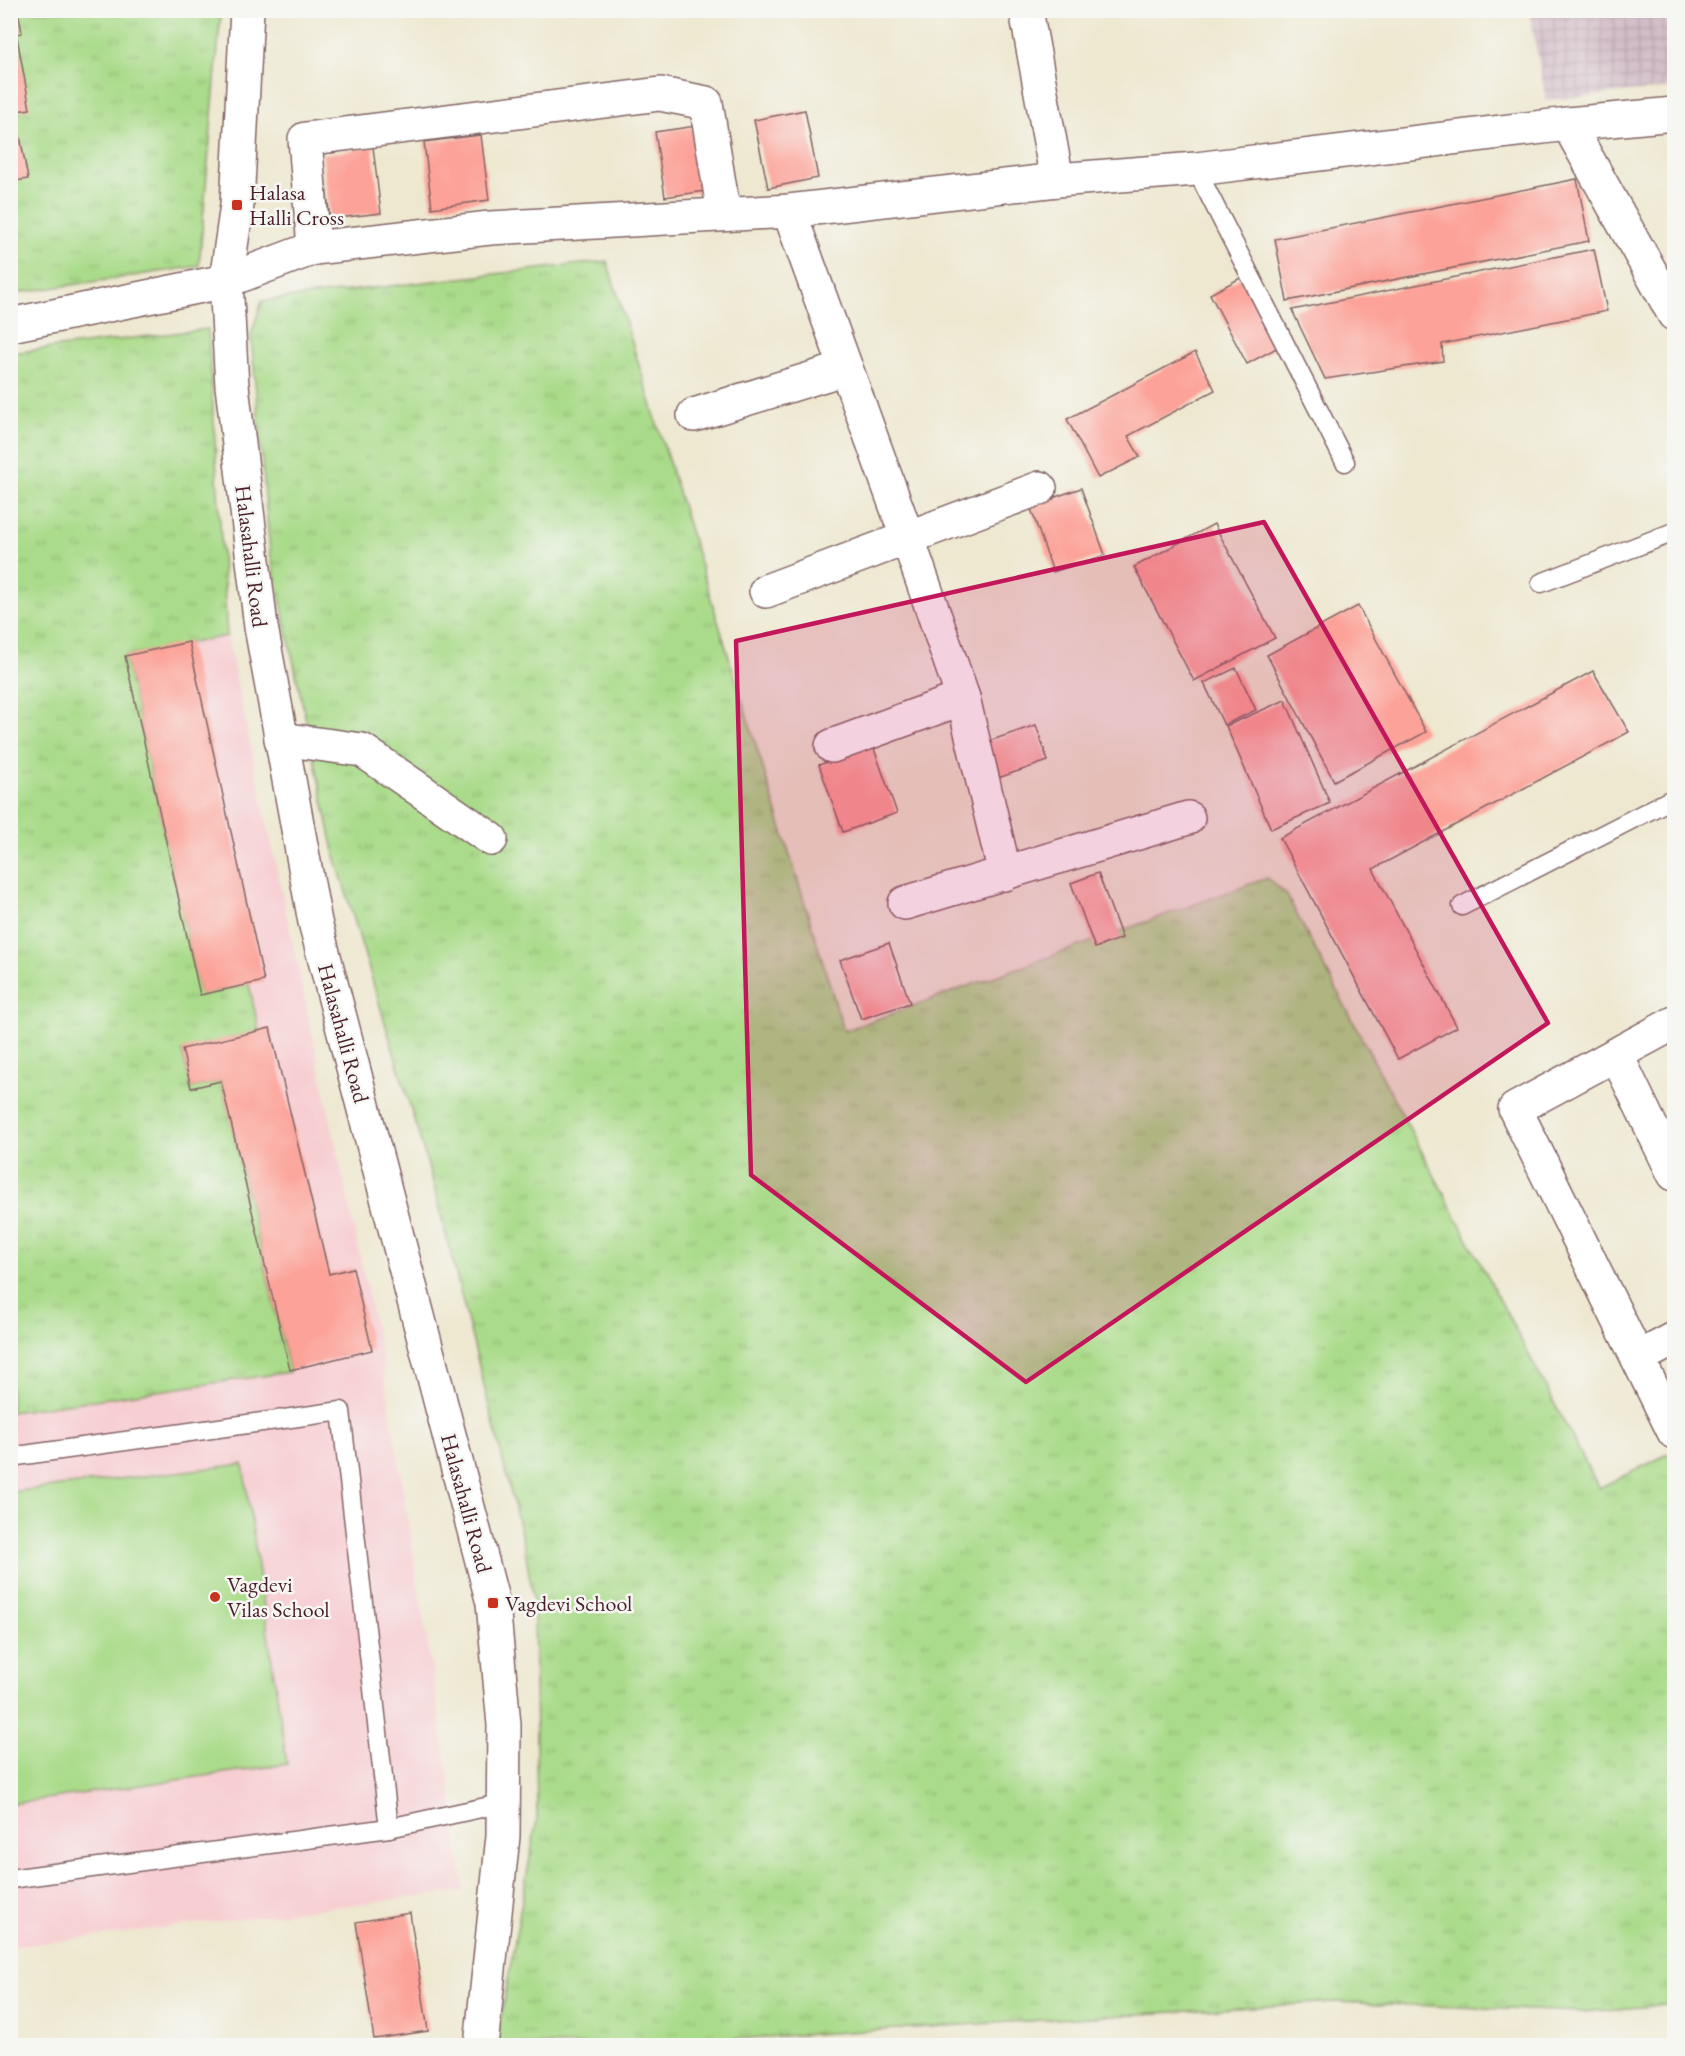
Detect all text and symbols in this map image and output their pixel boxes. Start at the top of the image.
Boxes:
place label: Halasa Halli Cross [249,178,344,232]
marker: Halasa Halli Cross [230,198,244,212]
street label: Halasahalli Road [228,483,275,630]
street label: Halasahalli Road [311,960,376,1107]
street label: Halasahalli Road [434,1430,499,1577]
place label: Vagdevi Vilas School [227,1570,330,1624]
place label: Vagdevi School [505,1589,632,1618]
marker: Vagdevi Vilas School [208,1590,222,1604]
marker: Vagdevi School [486,1596,500,1610]

